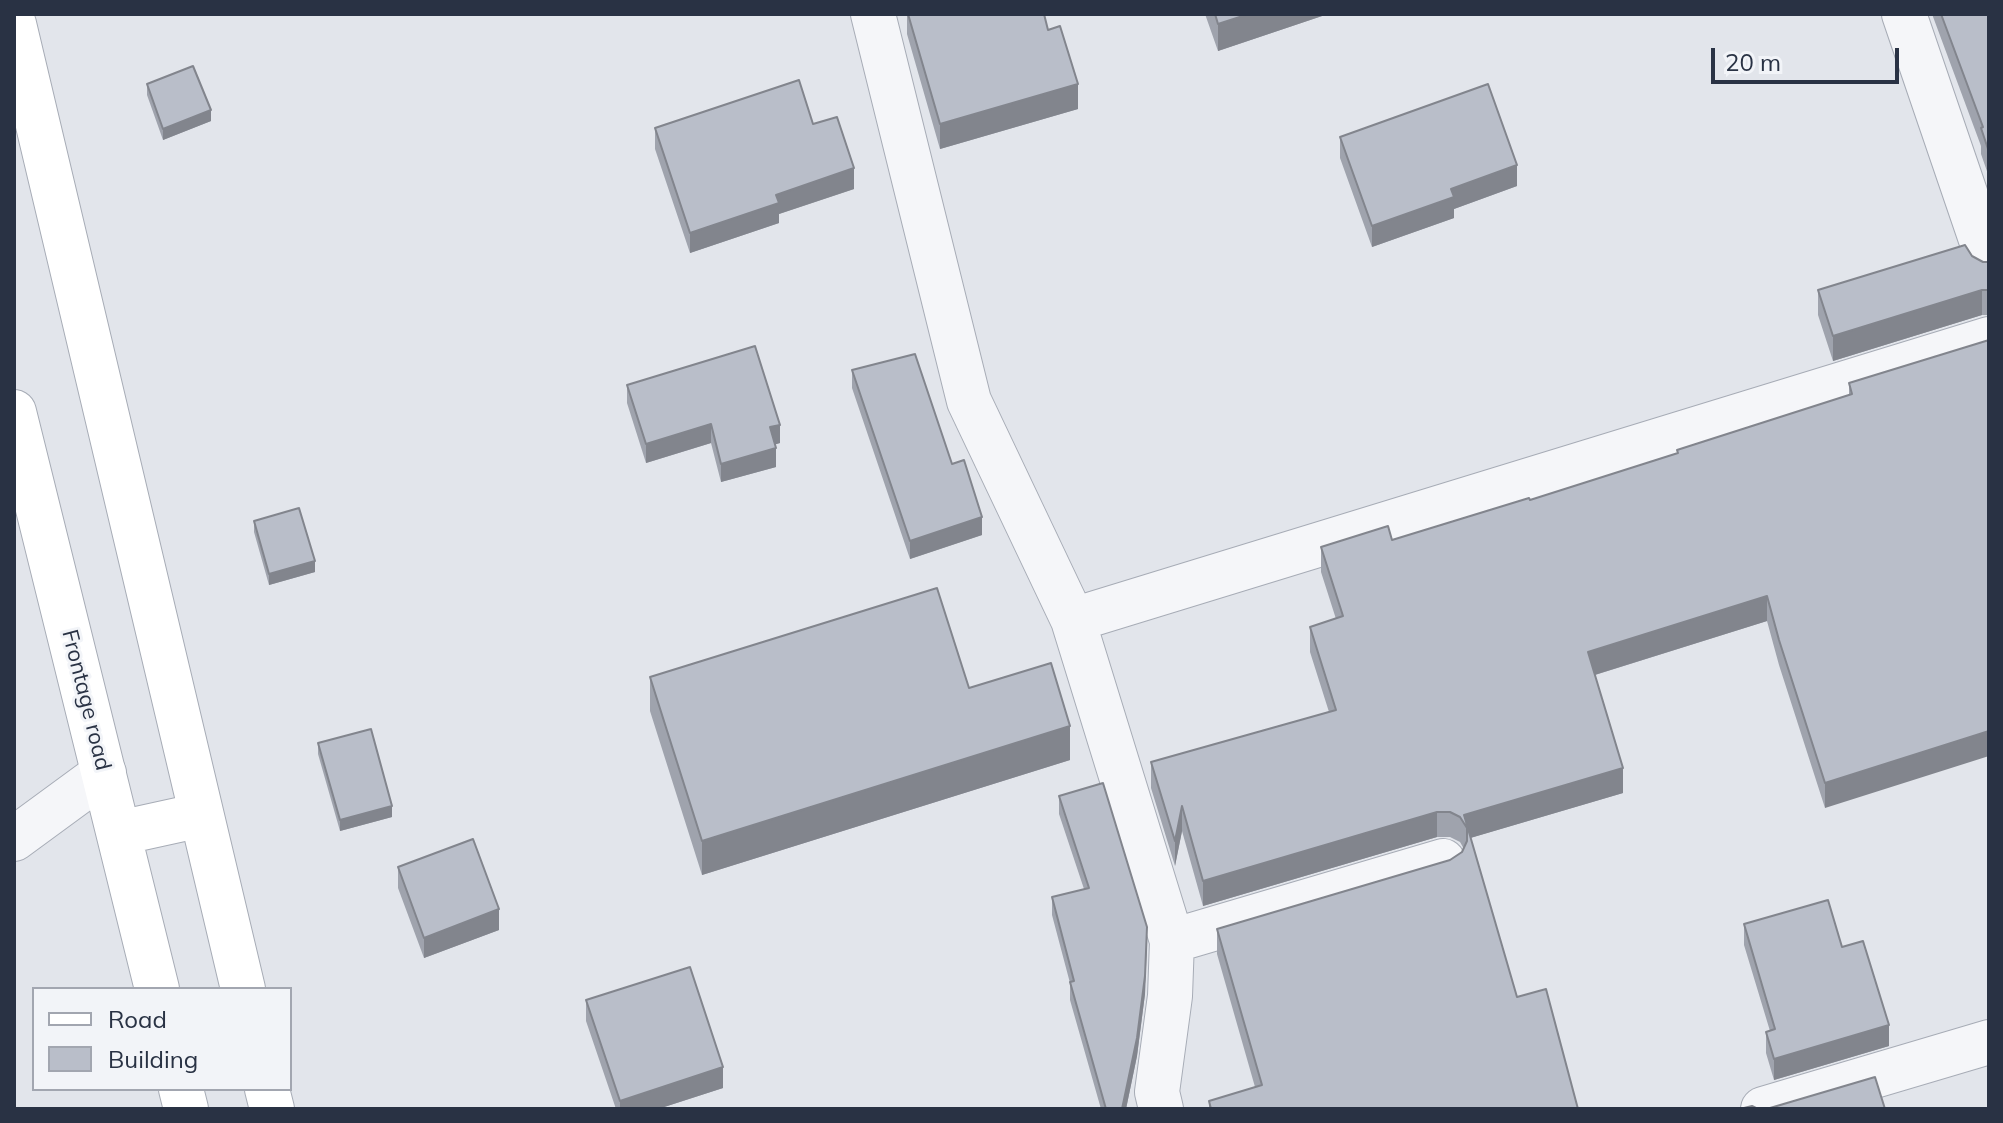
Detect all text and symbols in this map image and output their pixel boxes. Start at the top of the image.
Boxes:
scale bar [1715,32,1903,82]
text: 20 m [1725,47,1781,77]
street label: Frontage road [56,627,116,773]
legend [32,987,292,1091]
text: Road [108,1004,167,1034]
text: Building [108,1044,198,1074]

